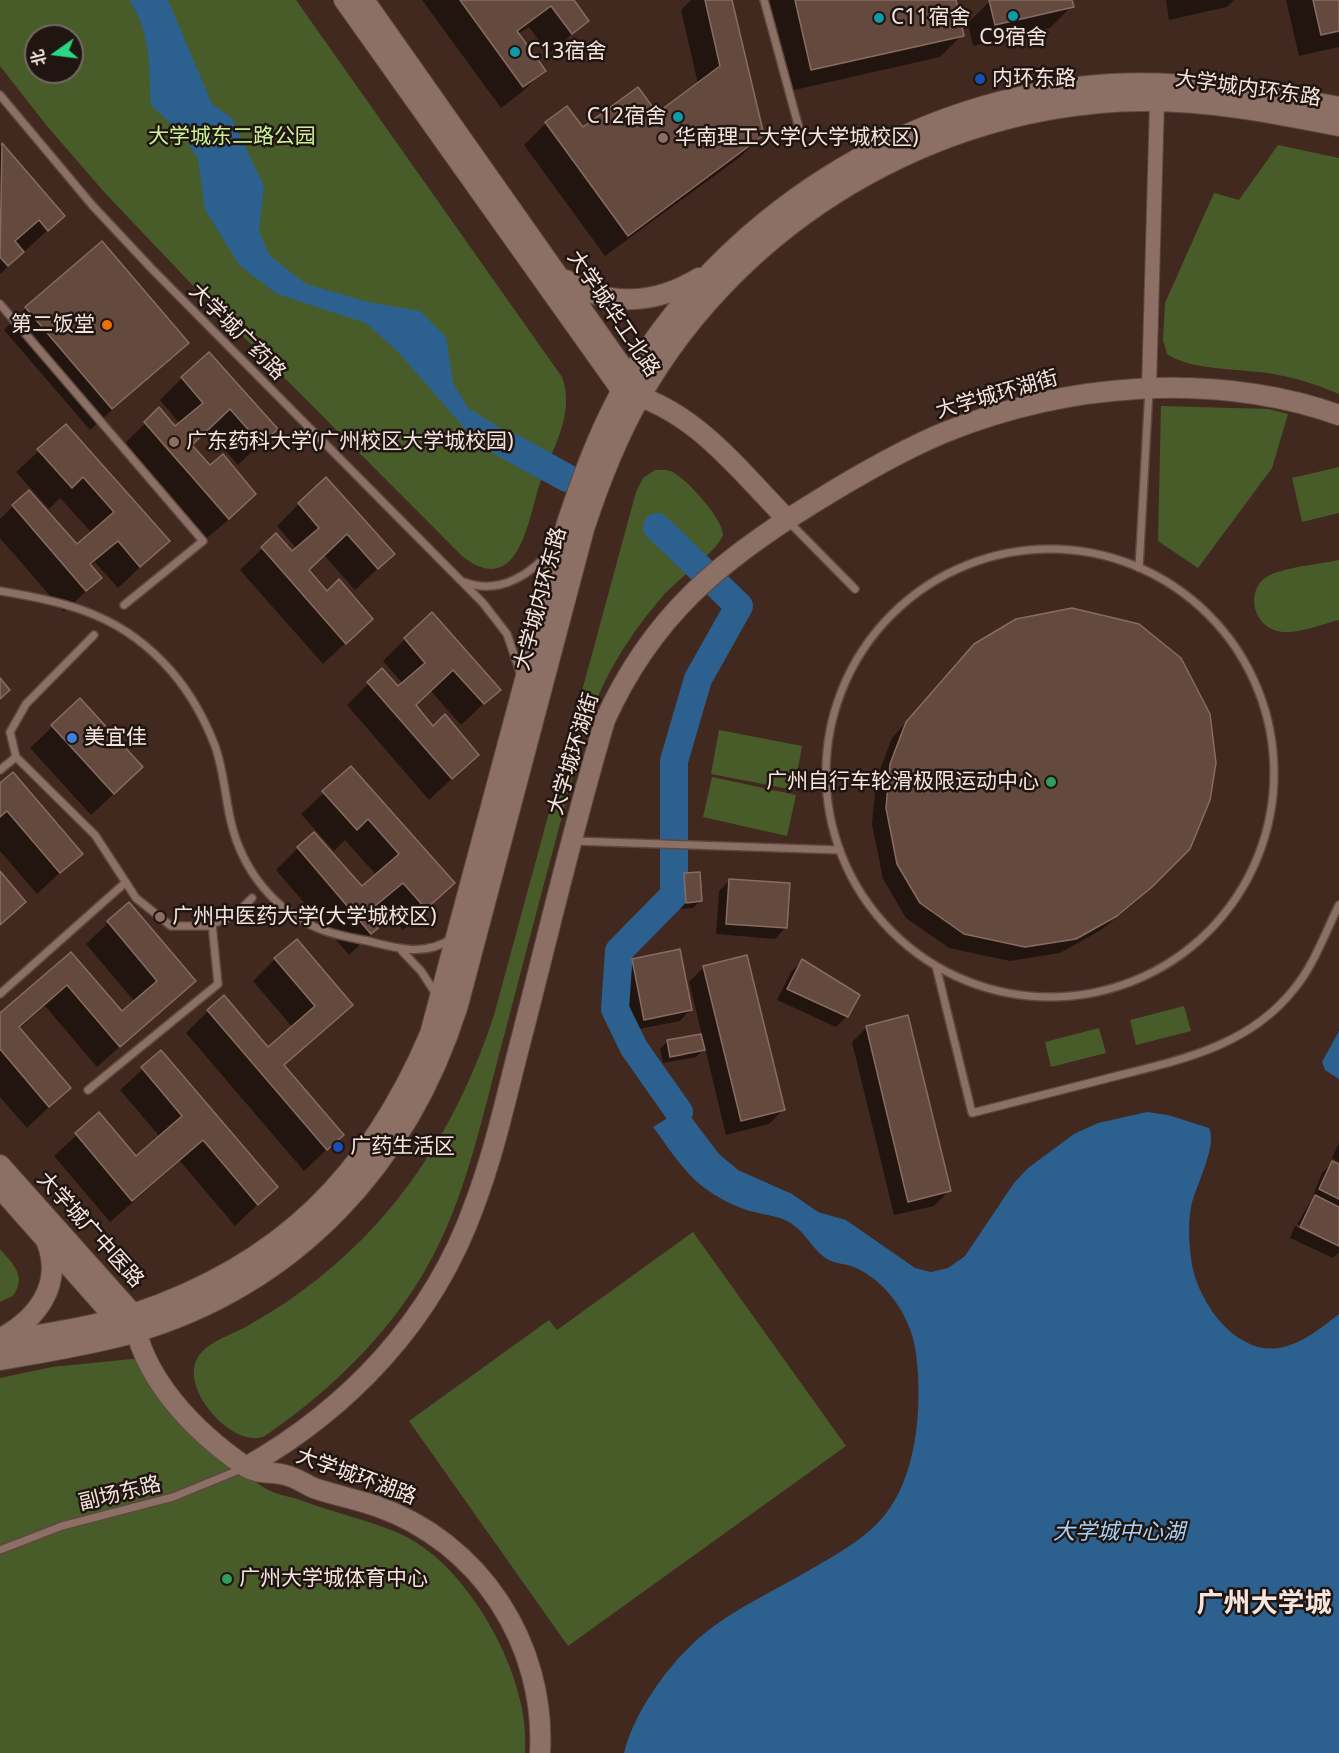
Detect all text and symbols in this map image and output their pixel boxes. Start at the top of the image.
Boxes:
place label: C11宿舍 [891,5,970,31]
marker: C9宿舍 [1006,9,1020,23]
marker: C11宿舍 [872,11,886,25]
north arrow [24,24,84,84]
place label: C9宿舍 [979,25,1047,51]
place label: C13宿舍 [527,39,606,65]
marker: C13宿舍 [508,45,522,59]
text: 北 [26,47,51,68]
place label: 内环东路 [992,66,1076,92]
street label: 大学城内环东路 [1173,66,1323,112]
marker: 内环东路 [973,72,987,86]
place label: C12宿舍 [587,104,666,130]
marker: C12宿舍 [671,110,685,124]
park label: 大学城东二路公园 [148,124,316,150]
place label: 华南理工大学(大学城校区) [675,125,919,151]
marker: 华南理工大学(大学城校区) [656,131,670,145]
street label: 大学城华工北路 [561,246,665,382]
street label: 大学城广药路 [184,279,290,385]
place label: 第二饭堂 [11,312,95,338]
marker: 第二饭堂 [100,318,114,332]
street label: 大学城环湖街 [933,366,1061,424]
place label: 广东药科大学(广州校区大学城校园) [186,429,514,455]
marker: 广东药科大学(广州校区大学城校园) [167,435,181,449]
street label: 大学城内环东路 [510,525,572,673]
street label: 大学城环湖街 [544,690,604,818]
place label: 美宜佳 [84,725,147,751]
marker: 美宜佳 [65,731,79,745]
place label: 广州自行车轮滑极限运动中心 [766,769,1039,795]
marker: 广州自行车轮滑极限运动中心 [1044,775,1058,789]
place label: 广州中医药大学(大学城校区) [172,904,437,930]
marker: 广州中医药大学(大学城校区) [153,910,167,924]
place label: 广药生活区 [350,1134,455,1160]
marker: 广药生活区 [331,1140,345,1154]
street label: 大学城广中医路 [31,1167,149,1293]
street label: 大学城环湖路 [292,1444,420,1510]
street label: 副场东路 [76,1472,164,1516]
water label: 大学城中心湖 [1053,1520,1185,1546]
place label: 广州大学城体育中心 [239,1566,428,1592]
marker: 广州大学城体育中心 [220,1572,234,1586]
district label: 广州大学城 [1197,1588,1331,1620]

